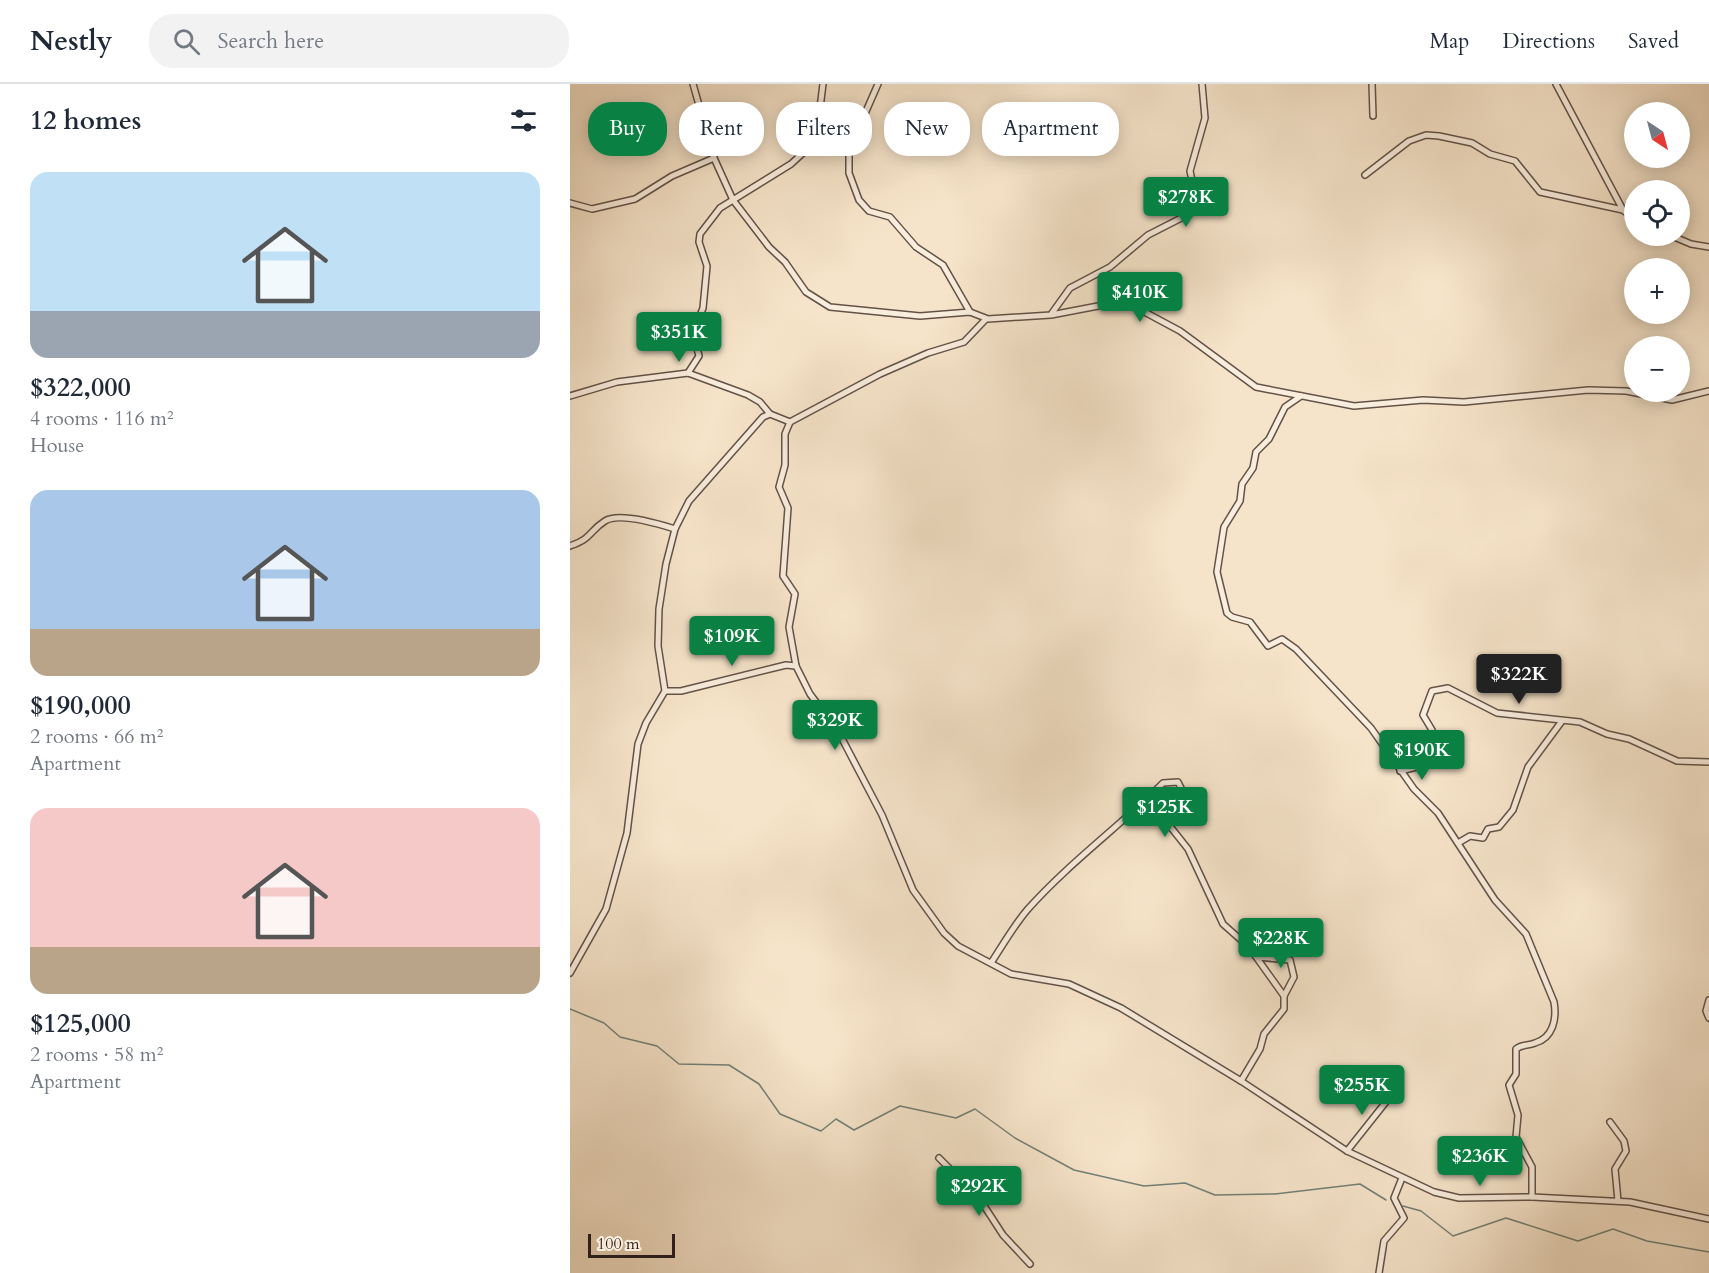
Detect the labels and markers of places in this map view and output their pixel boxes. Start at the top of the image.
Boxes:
pin: $278K [1144,177,1228,228]
pin: $410K [1098,272,1182,323]
pin: $351K [637,312,721,363]
pin: $109K [690,616,774,667]
pin: $322K [1477,654,1561,705]
pin: $329K [793,700,877,751]
pin: $190K [1380,730,1464,781]
pin: $125K [1123,787,1207,838]
pin: $228K [1239,918,1323,969]
pin: $255K [1320,1065,1404,1116]
pin: $236K [1438,1136,1522,1187]
pin: $292K [937,1166,1021,1217]

